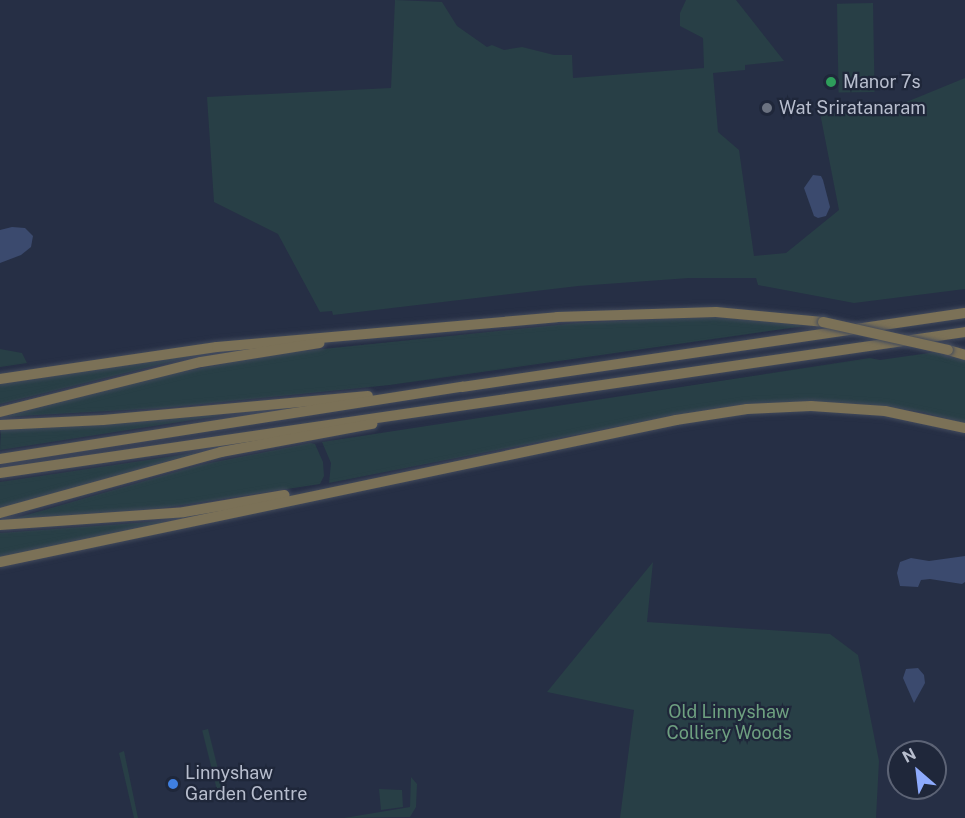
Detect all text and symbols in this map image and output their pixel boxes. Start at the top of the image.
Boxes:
place label: Manor 7s [843,71,921,93]
marker: Manor 7s [824,75,838,89]
place label: Wat Sriratanaram [779,97,926,119]
marker: Wat Sriratanaram [760,101,774,115]
park label: Old Linnyshaw Colliery Woods [666,702,792,744]
north arrow [887,740,947,800]
text: N [899,744,919,767]
place label: Linnyshaw Garden Centre [185,763,307,806]
marker: Linnyshaw Garden Centre [166,777,180,791]

